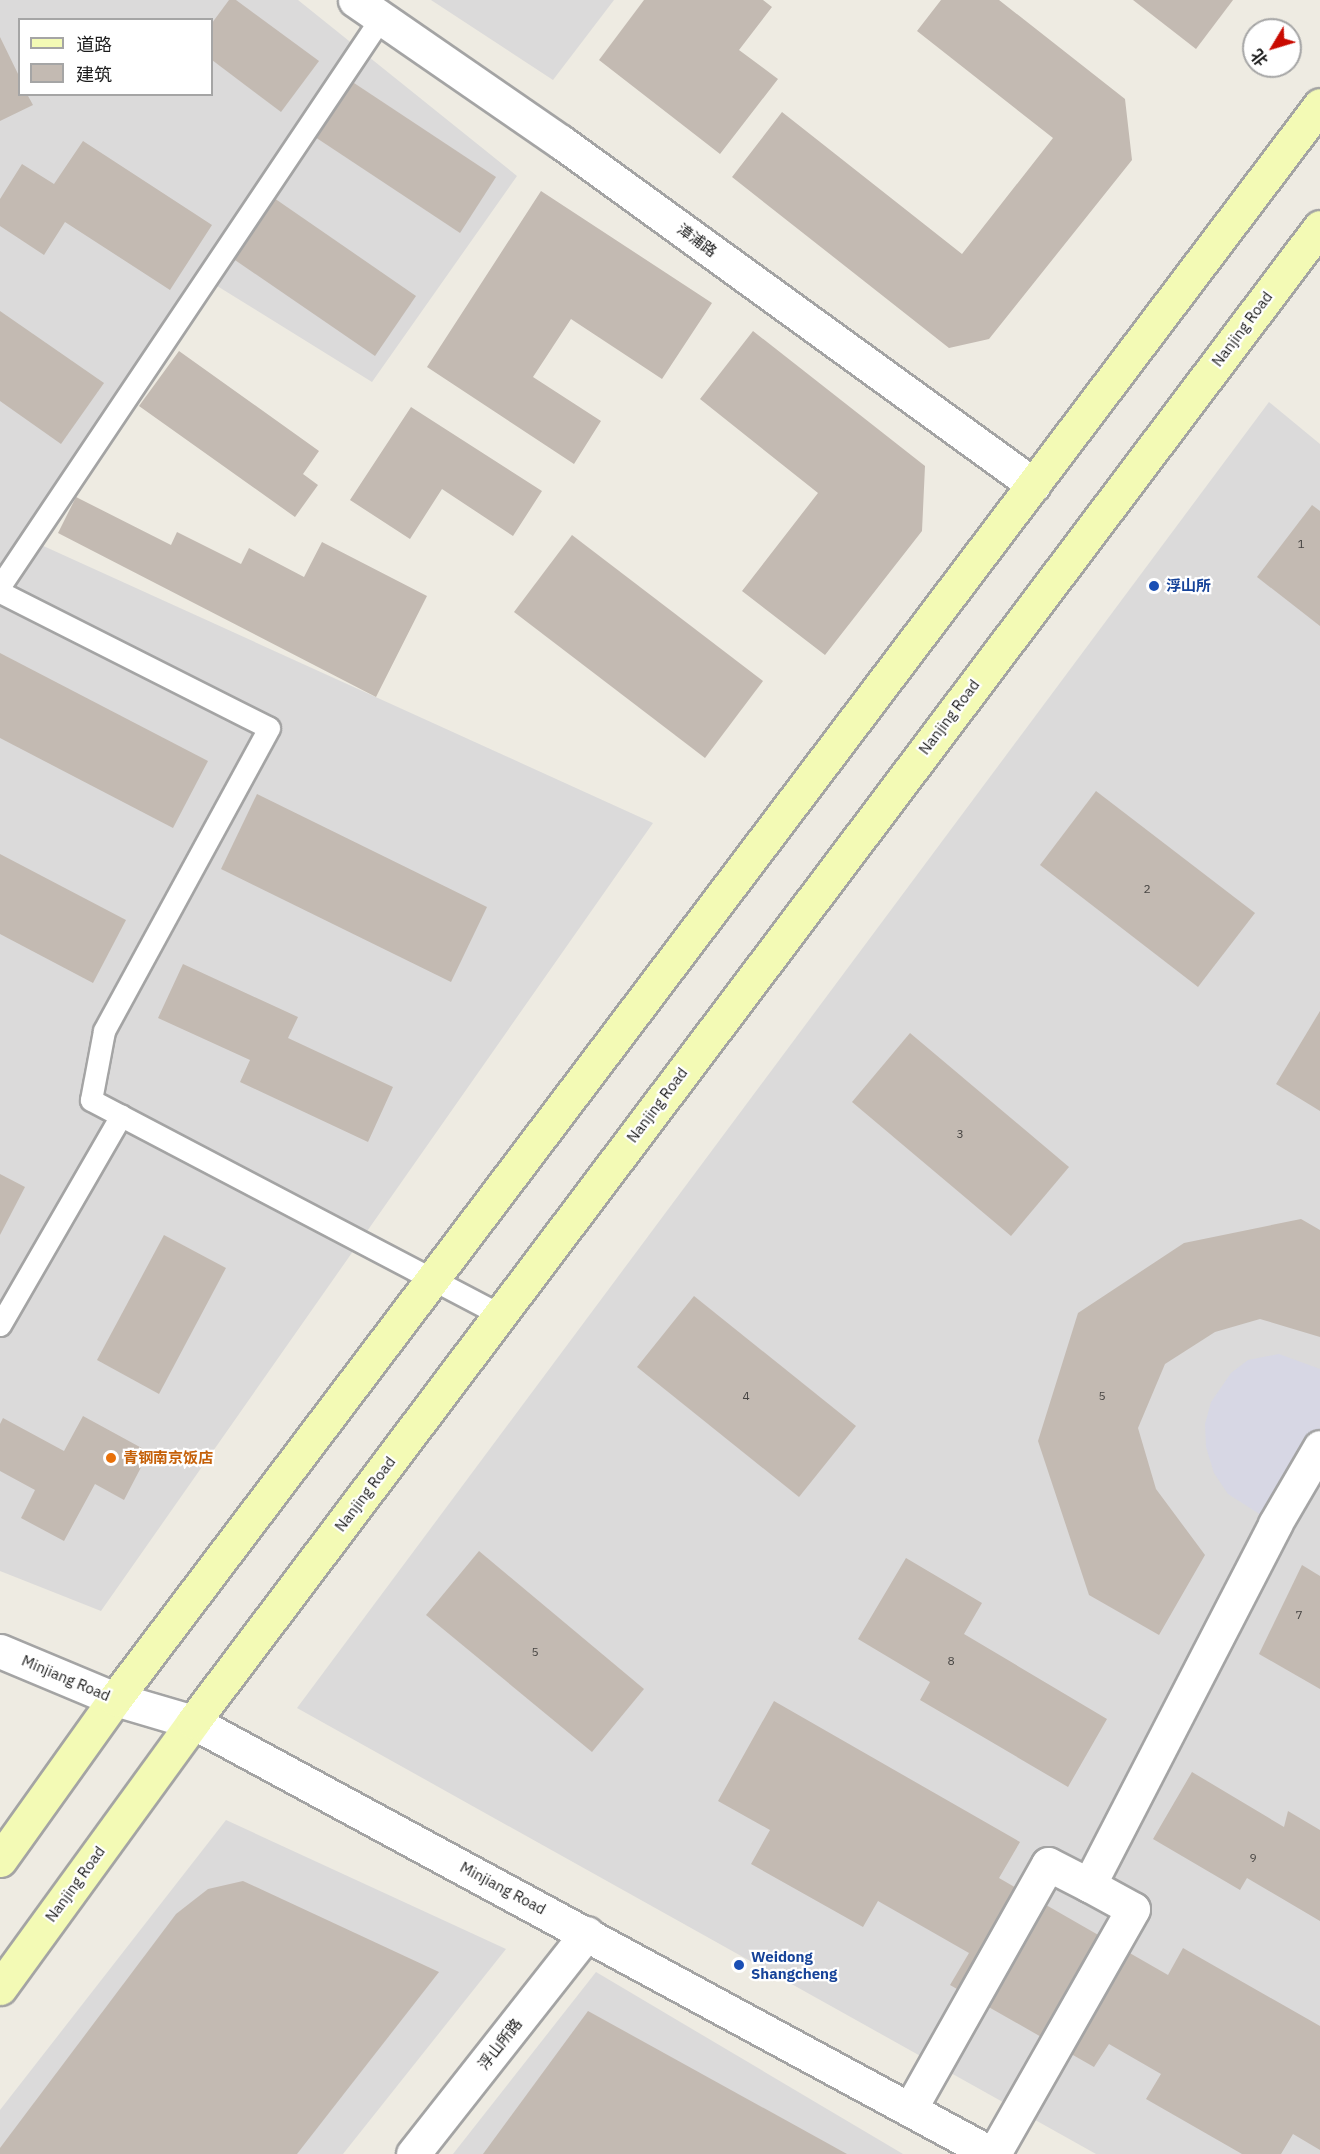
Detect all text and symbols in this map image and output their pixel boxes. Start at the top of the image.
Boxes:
legend [18,18,213,96]
north arrow [1242,18,1302,78]
text: 道路 [76,33,112,56]
text: 北 [1247,45,1272,70]
text: 建筑 [76,63,112,86]
street label: 漳浦路 [674,219,720,261]
street label: Nanjing Road [1208,288,1276,370]
house number: 1 [1297,537,1305,551]
place label: 浮山所 [1166,577,1211,595]
marker: 浮山所 [1147,579,1161,593]
street label: Nanjing Road [915,676,983,758]
house number: 2 [1143,882,1151,896]
street label: Nanjing Road [623,1064,691,1146]
house number: 3 [956,1127,964,1141]
house number: 4 [742,1389,750,1403]
house number: 5 [1098,1389,1106,1403]
place label: 青钢南京饭店 [123,1449,213,1467]
marker: 青钢南京饭店 [104,1451,118,1465]
street label: Nanjing Road [331,1453,399,1535]
house number: 7 [1295,1608,1303,1622]
house number: 5 [531,1645,539,1659]
street label: Minjiang Road [19,1651,113,1705]
house number: 8 [947,1654,955,1668]
street label: Nanjing Road [42,1843,108,1925]
house number: 9 [1249,1851,1257,1865]
street label: Minjiang Road [457,1858,549,1918]
place label: Weidong Shangcheng [751,1947,837,1982]
marker: Weidong Shangcheng [732,1958,746,1972]
street label: 浮山所路 [474,2015,526,2073]

